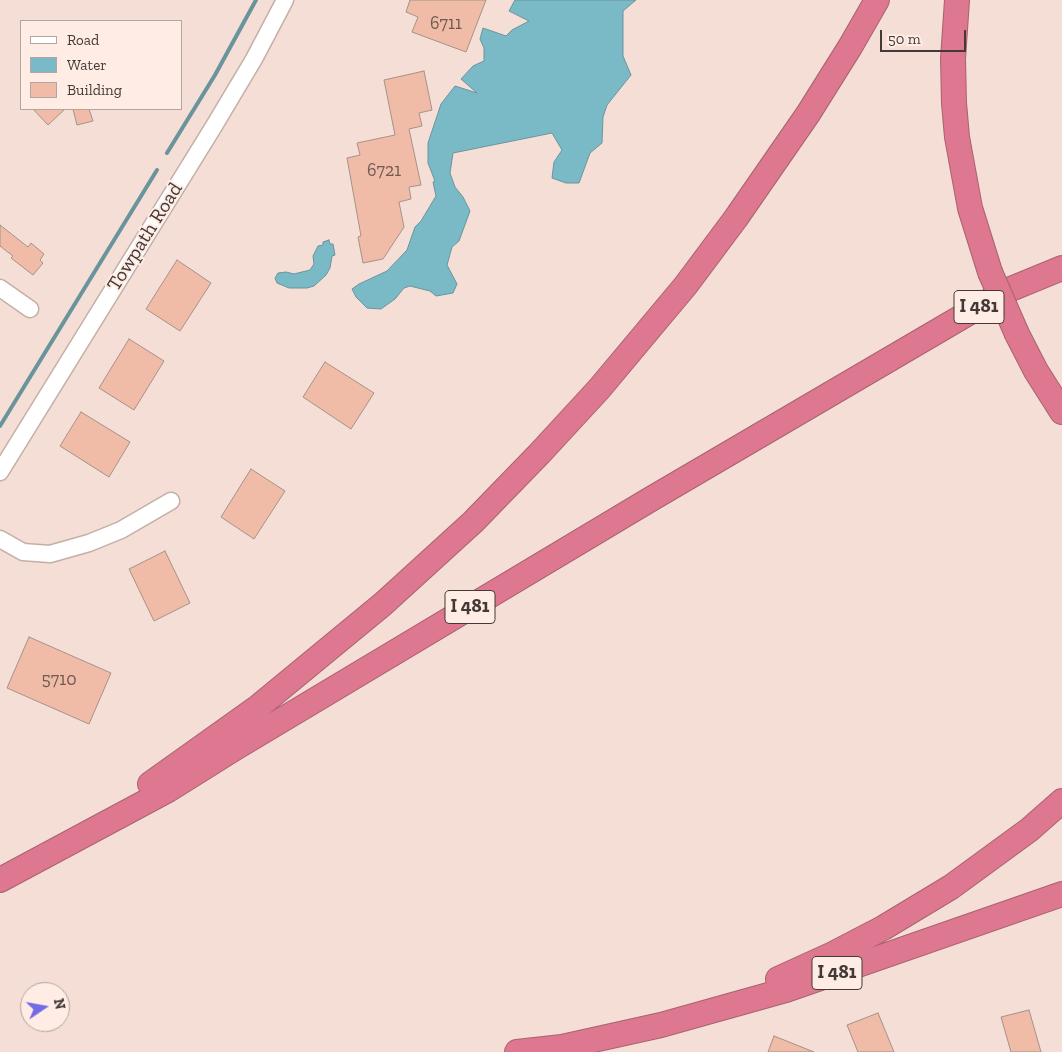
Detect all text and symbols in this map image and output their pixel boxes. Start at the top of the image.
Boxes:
house number: 6711 [430,13,462,35]
legend [20,20,182,110]
scale bar [882,20,968,52]
text: 50 m [888,30,921,48]
text: Road [67,31,99,49]
text: Water [67,56,107,74]
text: Building [67,81,122,99]
house number: 6721 [367,160,401,182]
street label: Towpath Road [102,178,188,296]
road number: I 481 [954,290,1004,324]
road number: I 481 [445,590,495,624]
house number: 5710 [42,669,76,691]
road number: I 481 [812,956,862,990]
north arrow [20,982,70,1032]
text: N [50,997,69,1011]

